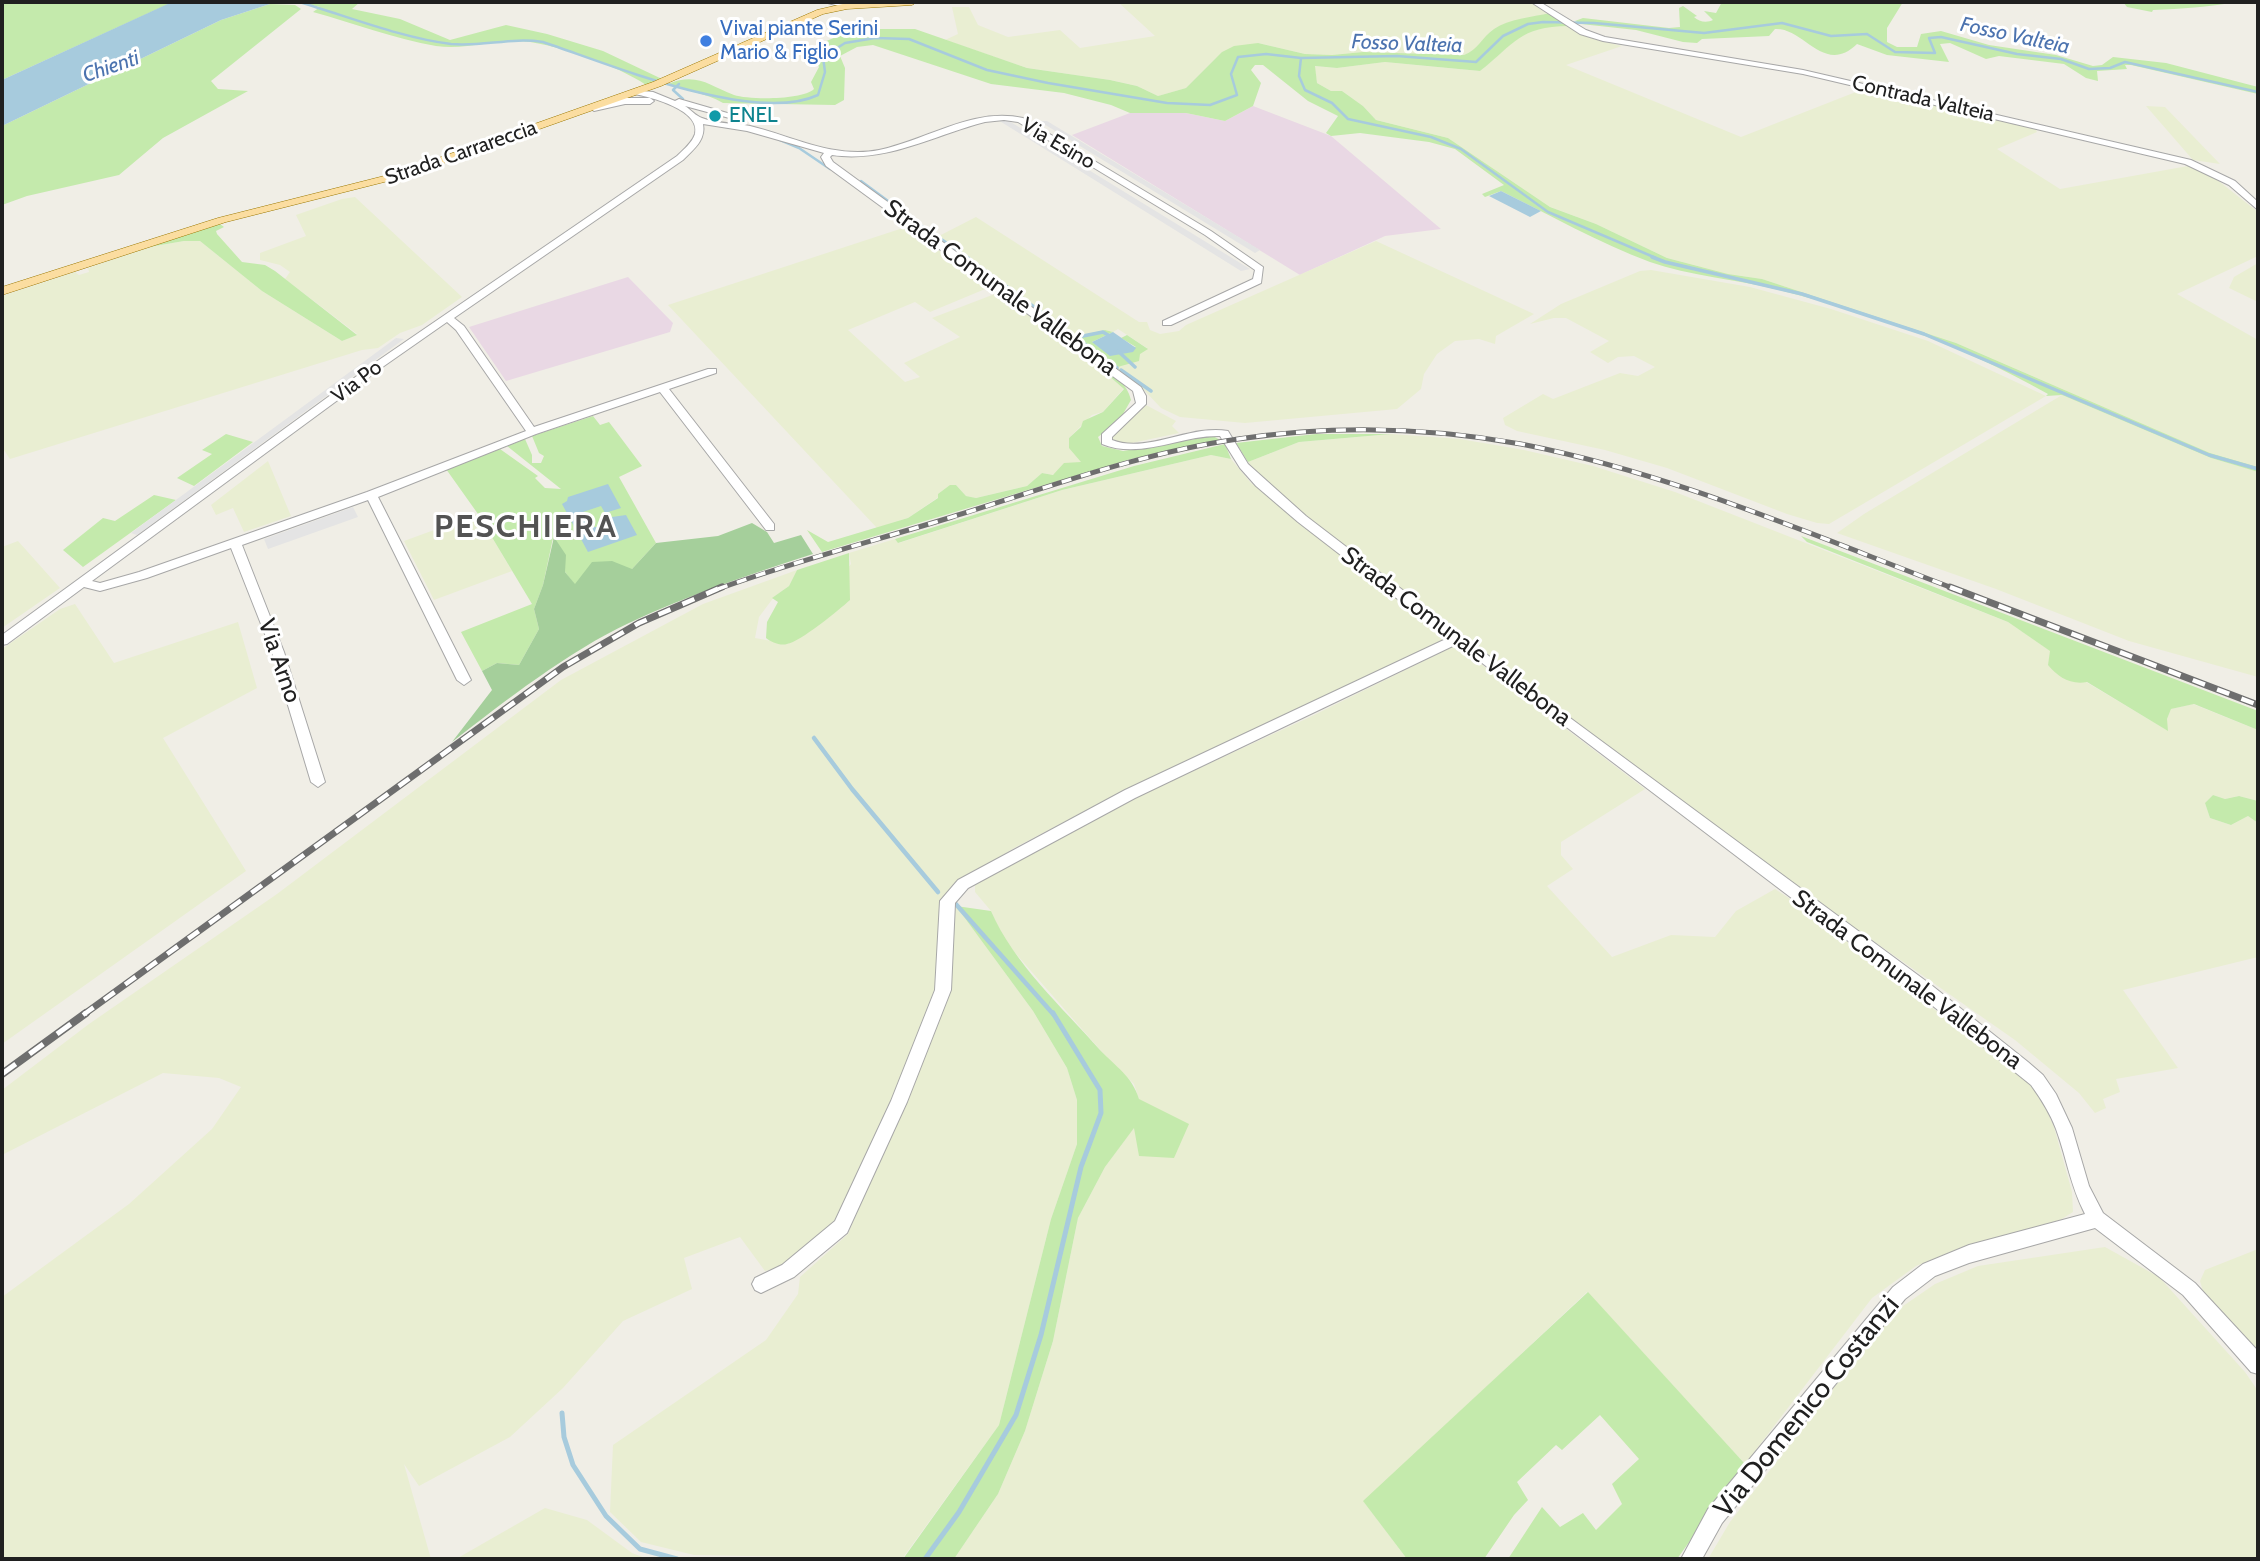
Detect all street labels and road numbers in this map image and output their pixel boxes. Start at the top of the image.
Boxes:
street label: Contrada Valteia [1850,70,1996,128]
street label: Via Esino [1017,113,1099,175]
street label: Strada Carrareccia [382,115,540,191]
street label: Strada Comunale Vallebona [878,194,1122,382]
street label: Via Po [327,355,387,409]
street label: Strada Comunale Vallebona [1335,541,1577,733]
street label: Via Arno [251,615,307,707]
street label: Strada Comunale Vallebona [1786,884,2028,1076]
street label: Via Domenico Costanzi [1707,1289,1907,1525]

